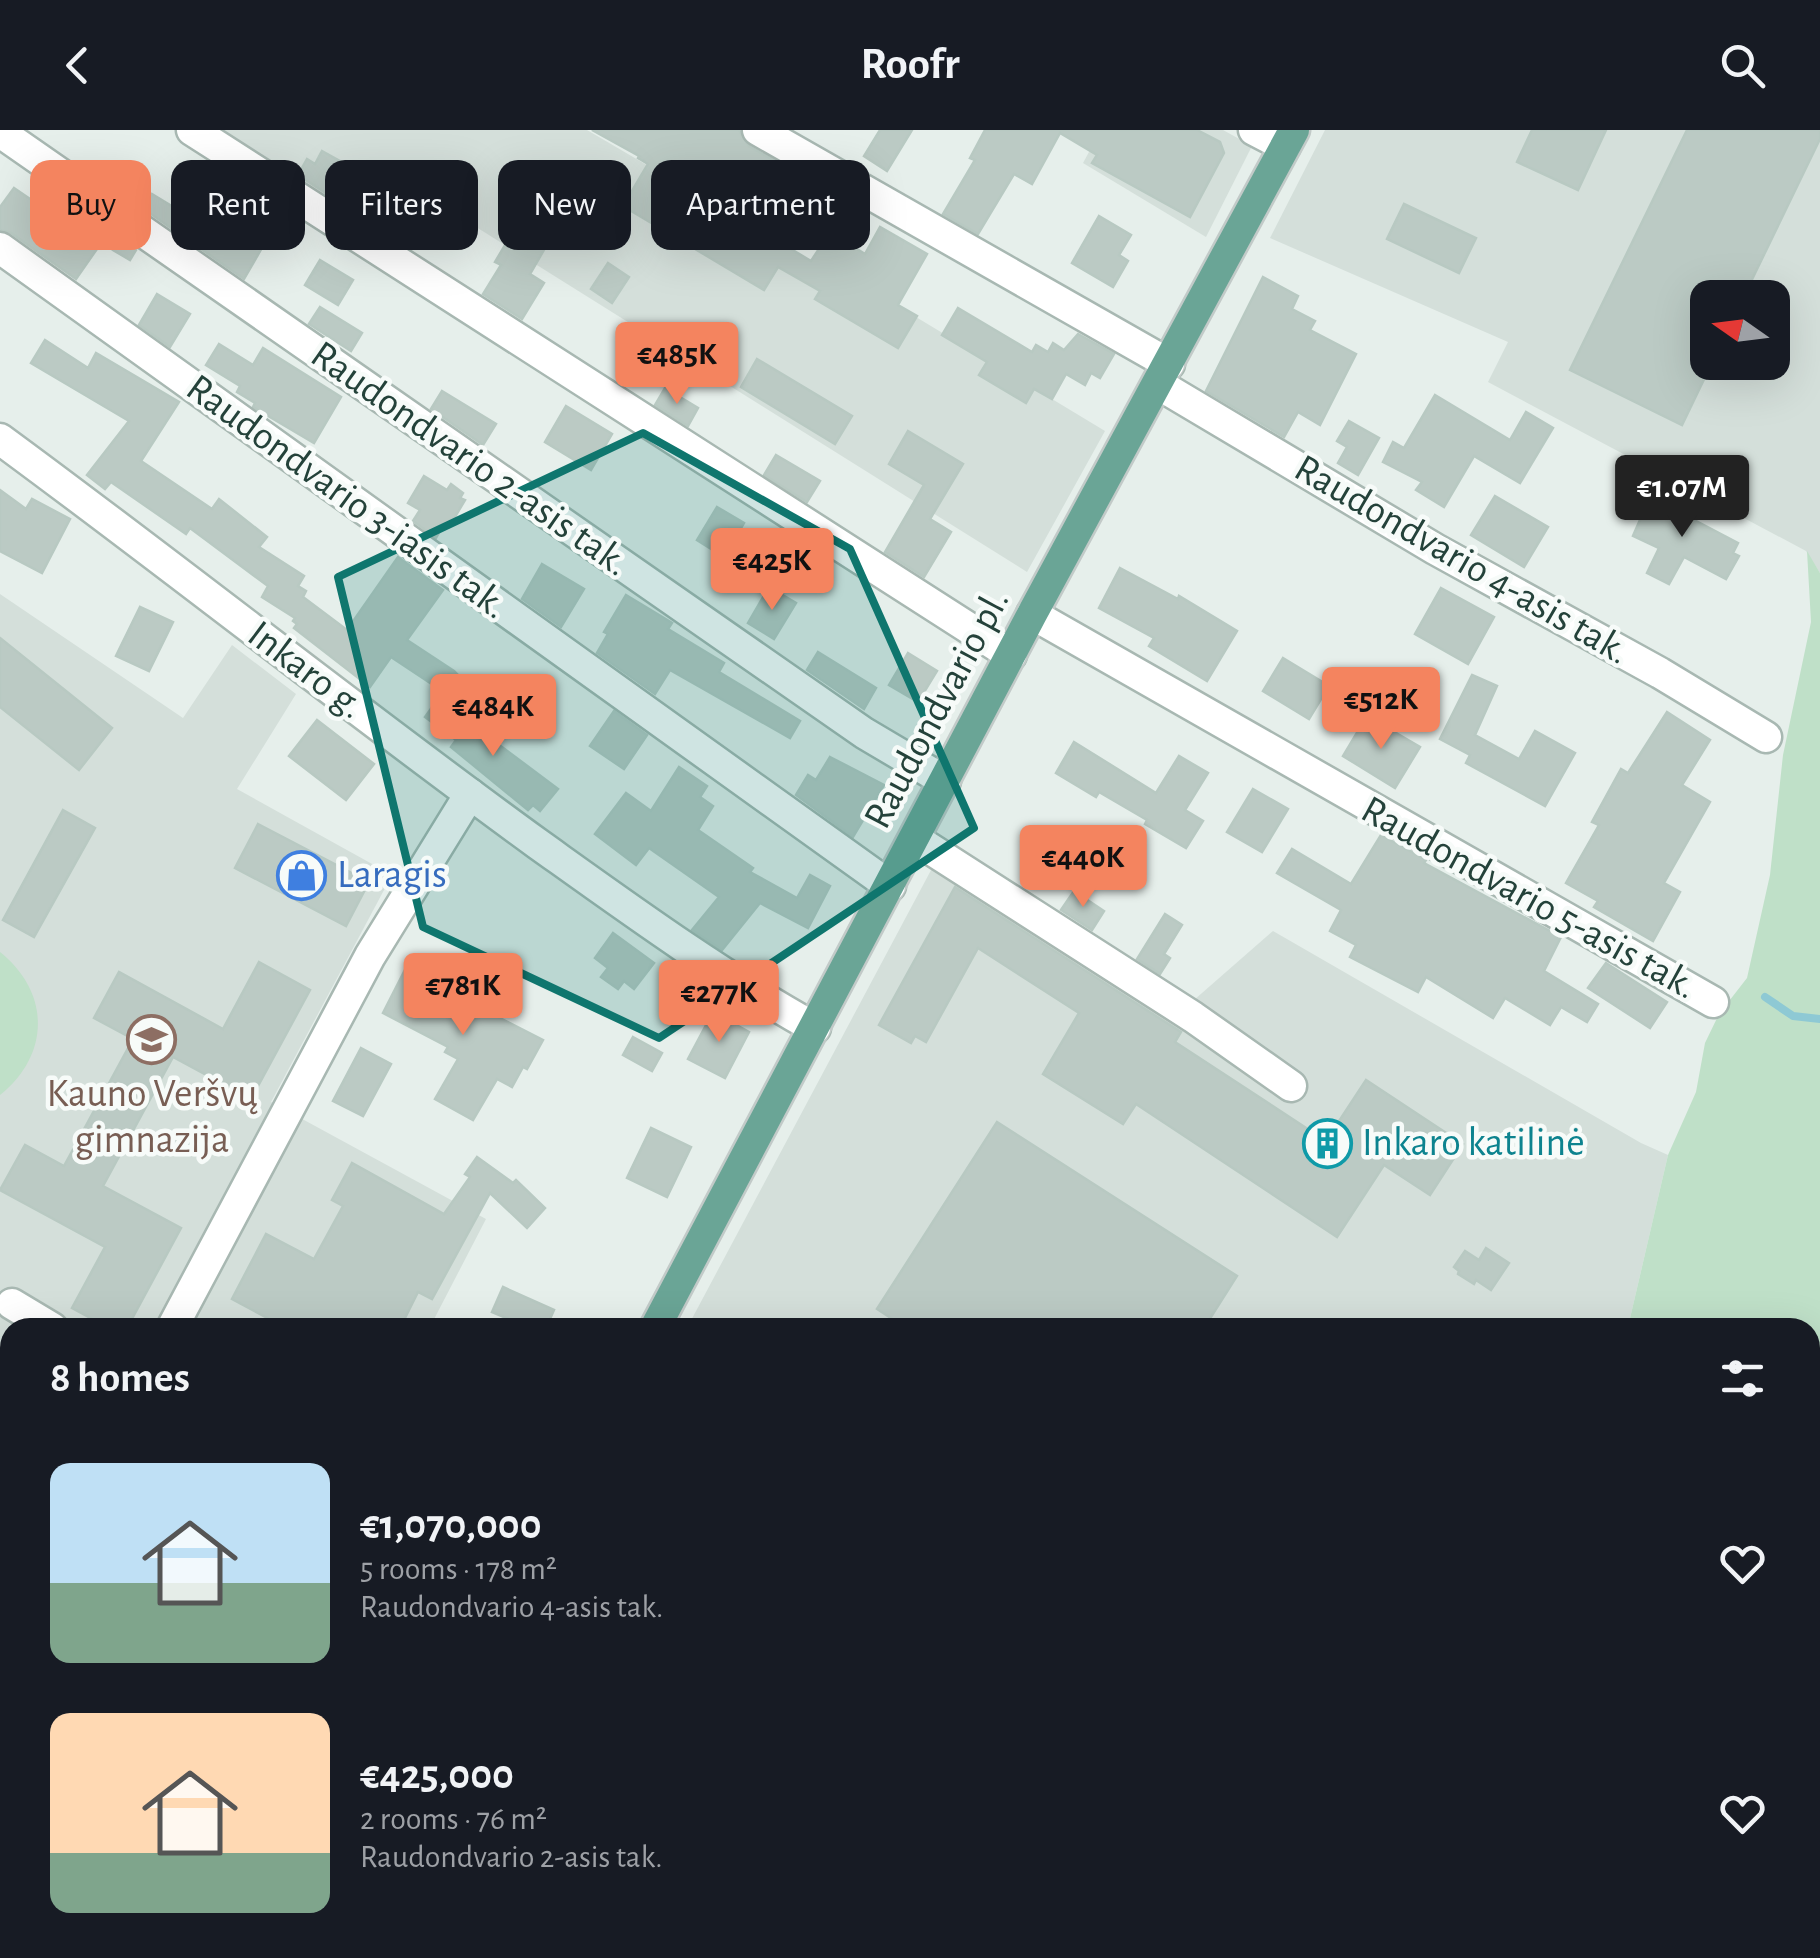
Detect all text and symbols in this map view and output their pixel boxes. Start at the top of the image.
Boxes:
icon: back [50,38,105,93]
icon: search [1715,38,1770,93]
text: Roofr [860,42,960,87]
chip: Buy [30,160,151,250]
chip: Rent [171,160,305,250]
chip: Filters [325,160,478,250]
chip: New [498,160,631,250]
chip: Apartment [651,160,870,250]
north arrow [1690,280,1790,380]
map controls [1690,280,1790,380]
pin: €485K [607,322,747,407]
street label: Raudondvario 2-asis tak. [304,334,636,584]
text: €485K [637,338,717,370]
street label: Raudondvario 3-iasis tak. [179,367,515,627]
street label: Raudondvario 4-asis tak. [1288,448,1636,672]
pin: €1.07M [1601,455,1763,540]
text: €1.07M [1637,471,1727,503]
pin: €425K [702,528,842,613]
text: €425K [733,544,811,576]
street label: Raudondvario pl. [857,583,1017,835]
street label: Inkaro g. [240,614,372,726]
pin: €512K [1311,667,1451,752]
pin: €484K [423,674,563,759]
text: €512K [1344,683,1418,715]
text: €484K [452,690,534,722]
street label: Raudondvario 5-asis tak. [1355,789,1703,1007]
pin: €440K [1013,825,1153,910]
text: €440K [1042,841,1124,873]
shop icon: Laragis [276,849,328,901]
place label: Laragis [337,855,447,895]
pin: €781K [393,953,533,1038]
pin: €277K [649,960,789,1045]
text: €781K [426,969,500,1001]
text: €277K [681,976,757,1008]
school or university icon: Kauno Veršvų gimnazija [126,1013,178,1065]
place label: Kauno Veršvų gimnazija [46,1074,258,1160]
building icon: Inkaro katilinė [1301,1117,1353,1169]
place label: Inkaro katilinė [1362,1123,1585,1163]
icon: filters [1715,1351,1770,1406]
text: 8 homes [50,1357,190,1399]
icon: home [130,1503,250,1623]
text: €1,070,000 [360,1504,542,1546]
icon: heart [1715,1536,1770,1591]
text: 5 rooms · 178 m² [360,1553,557,1585]
text: Raudondvario 4-asis tak. [360,1591,663,1623]
icon: home [130,1753,250,1873]
text: €425,000 [360,1754,514,1796]
icon: heart [1715,1786,1770,1841]
text: 2 rooms · 76 m² [360,1803,547,1835]
text: Raudondvario 2-asis tak. [360,1841,663,1873]

